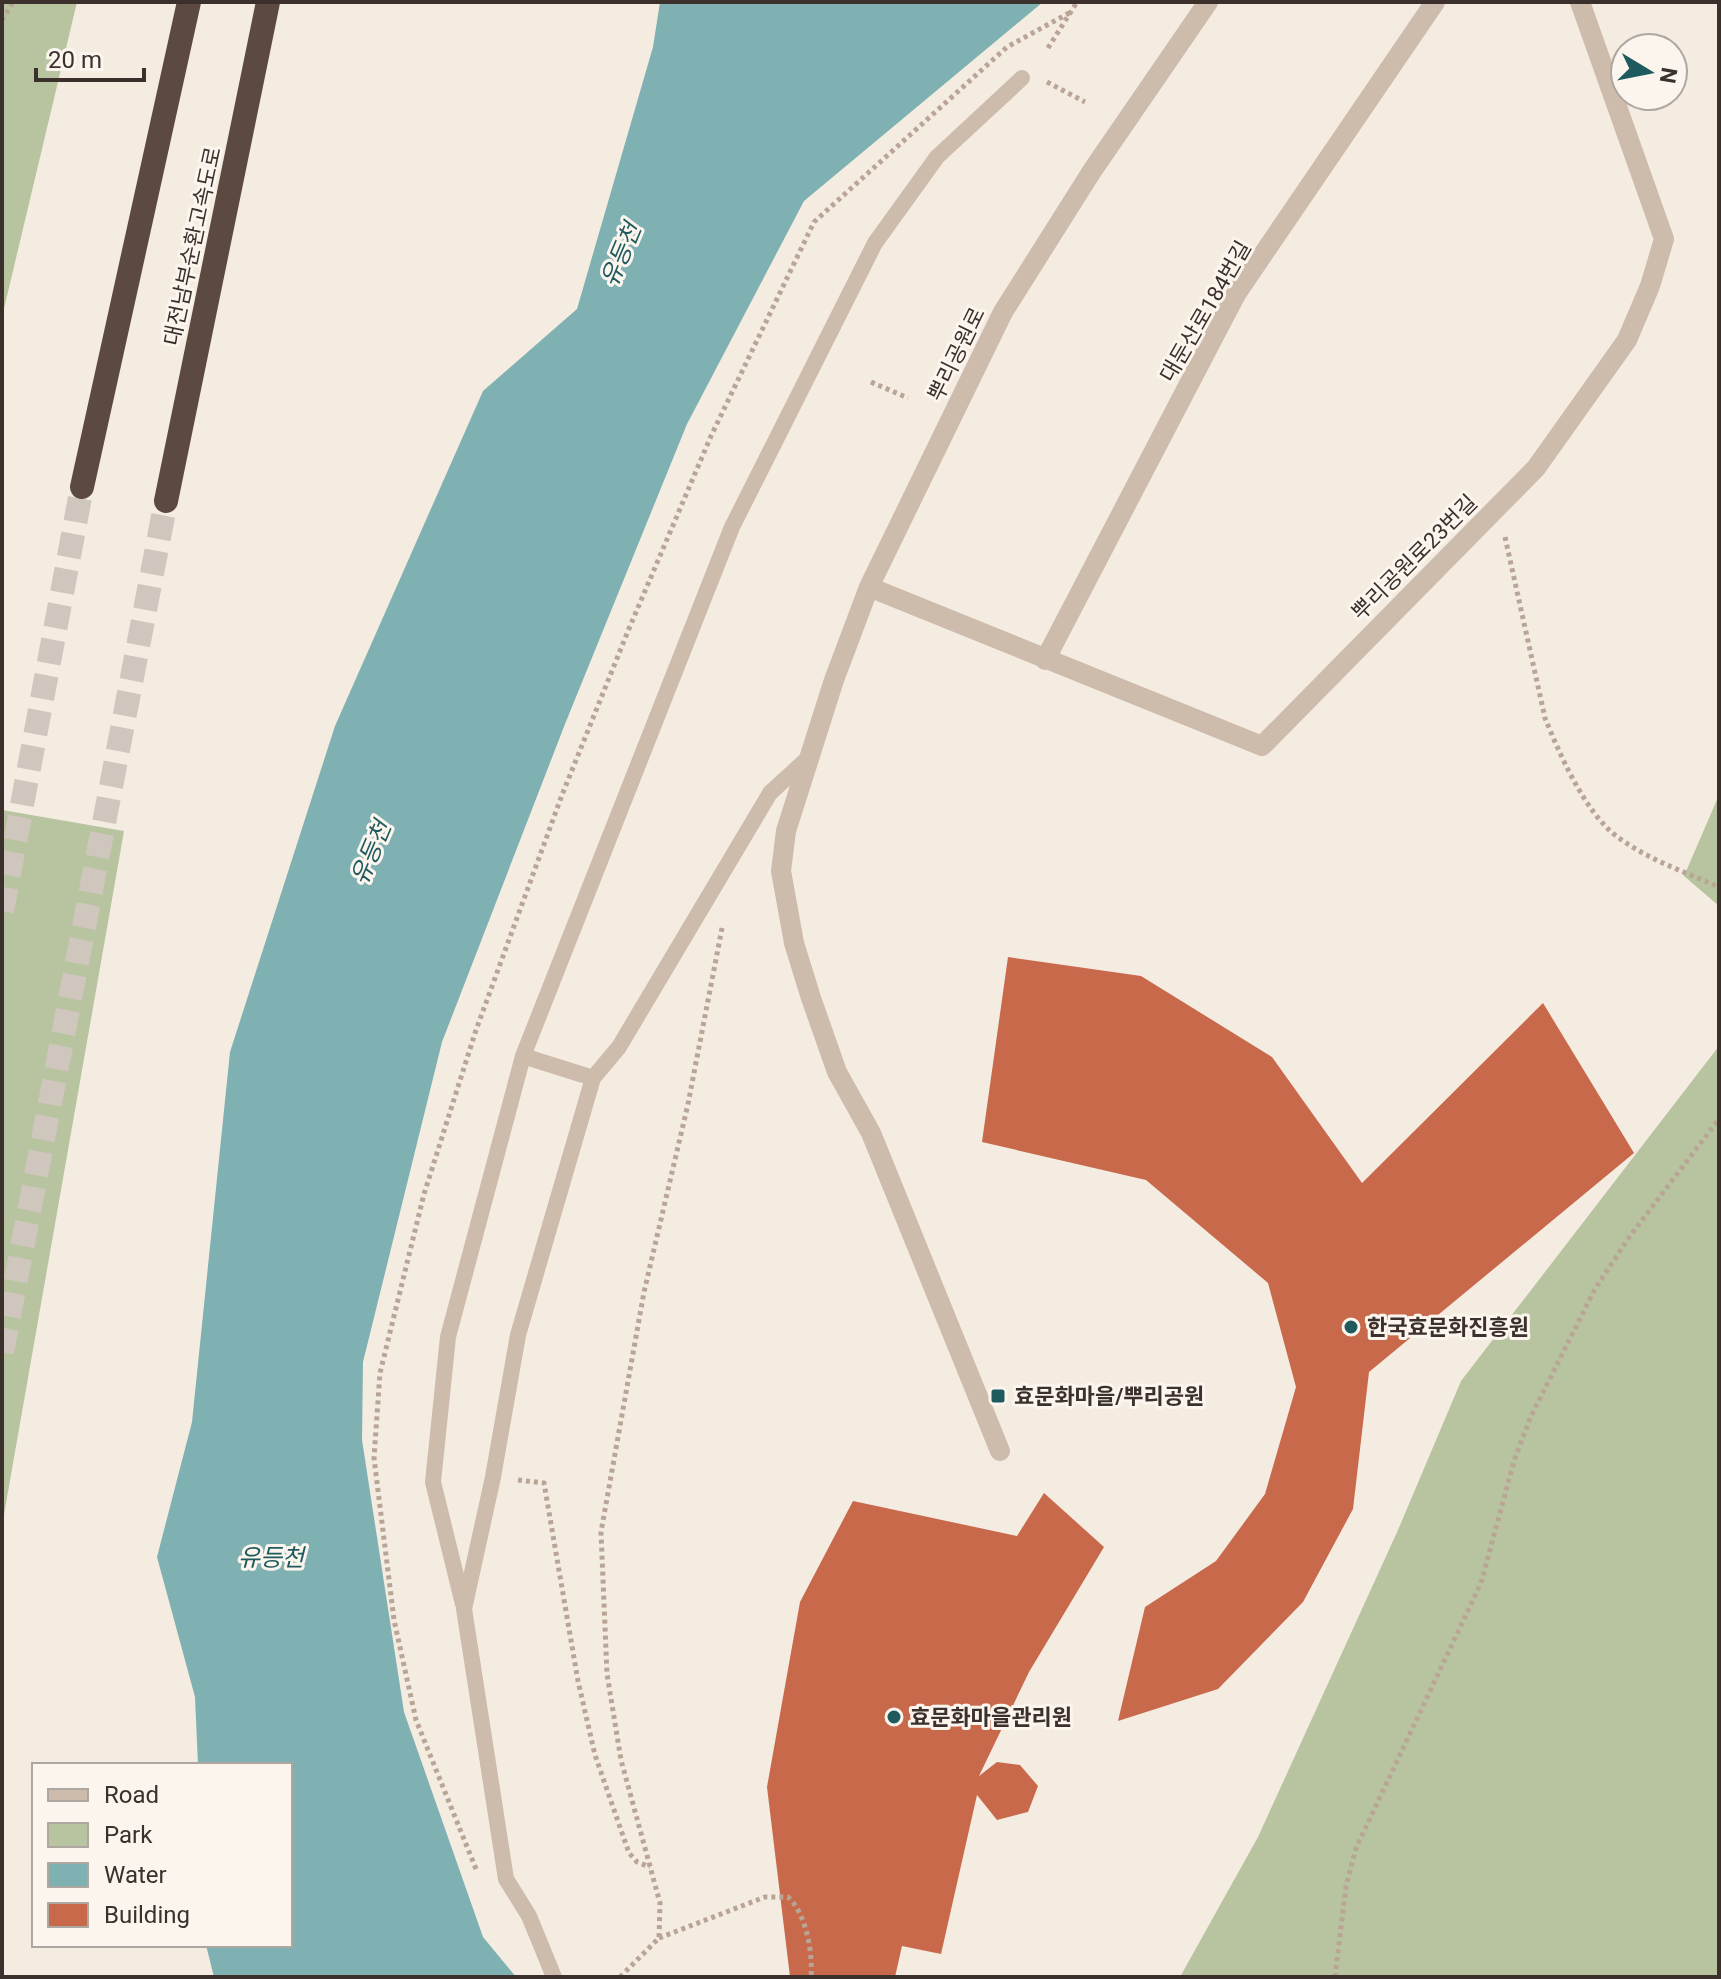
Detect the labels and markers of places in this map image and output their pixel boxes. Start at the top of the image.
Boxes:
place label: 한국효문화진흥원 [1367,1315,1529,1340]
marker: 한국효문화진흥원 [1342,1318,1360,1336]
place label: 효문화마을/뿌리공원 [1014,1384,1204,1409]
marker: 효문화마을/뿌리공원 [989,1387,1007,1405]
place label: 효문화마을관리원 [910,1705,1072,1730]
marker: 효문화마을관리원 [885,1708,903,1726]

